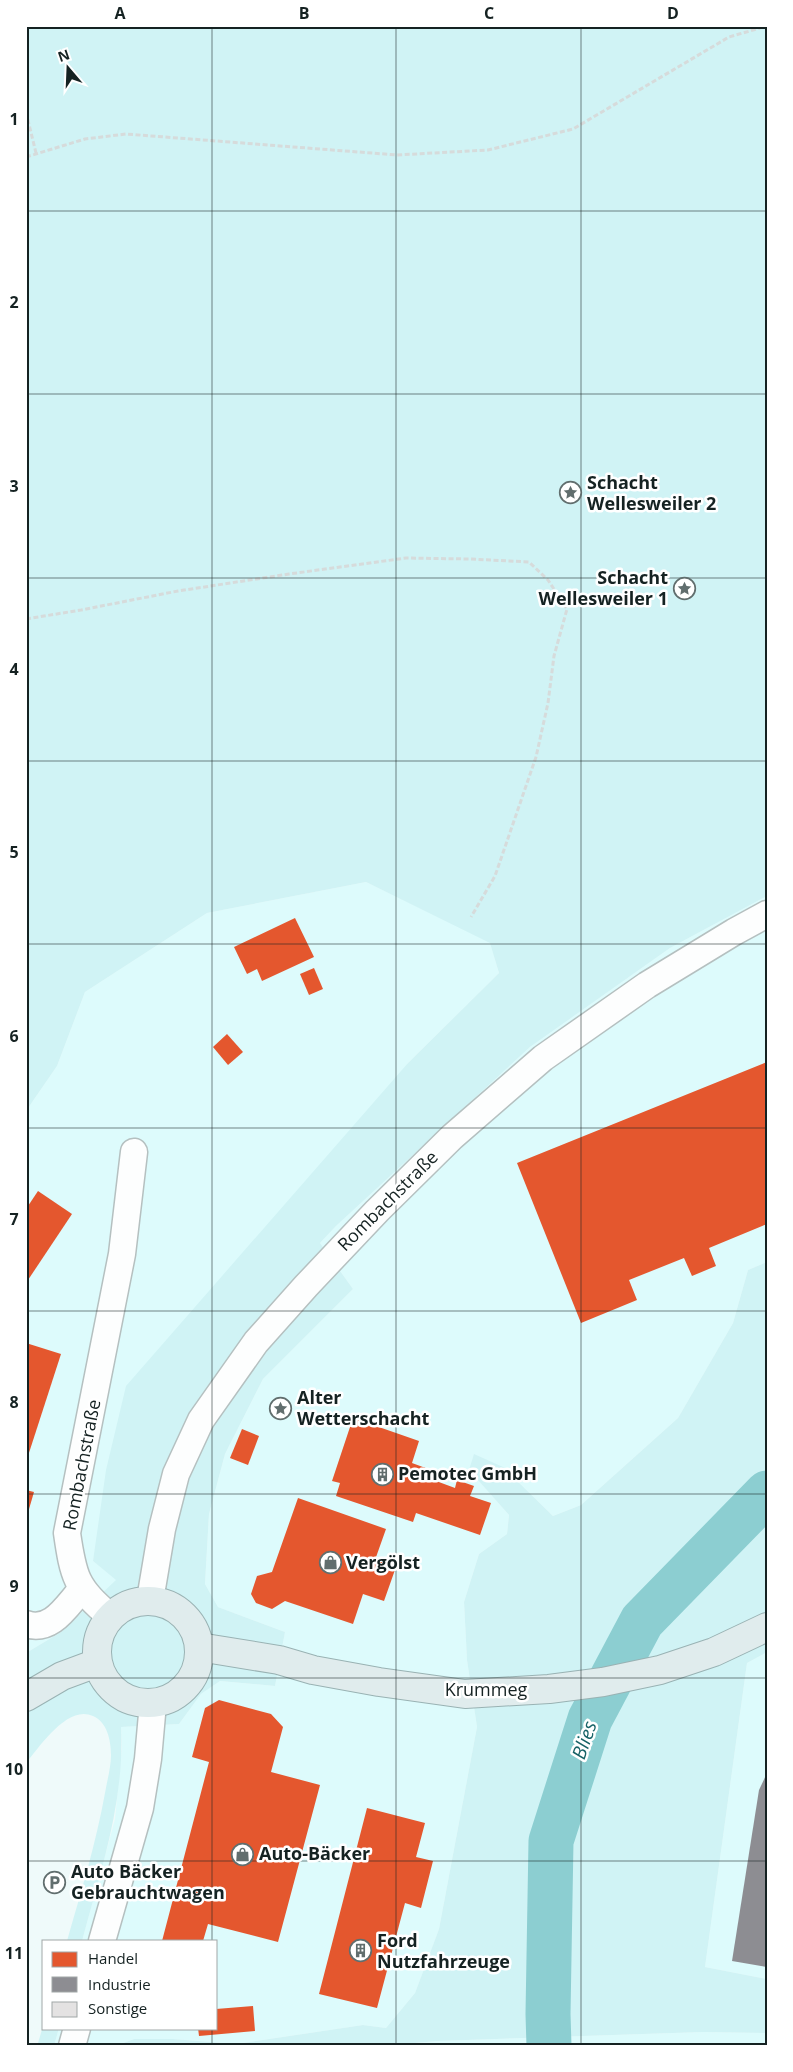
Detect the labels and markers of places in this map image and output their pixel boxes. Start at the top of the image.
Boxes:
place label: Schacht Wellesweiler 2 [587,470,716,515]
place icon: Schacht Wellesweiler 2 [559,481,583,505]
place label: Schacht Wellesweiler 1 [539,565,668,610]
place icon: Schacht Wellesweiler 1 [672,576,696,600]
place label: Alter Wetterschacht [297,1385,429,1430]
place icon: Alter Wetterschacht [269,1396,293,1420]
place label: Pemotec GmbH [398,1461,537,1485]
building icon: Pemotec GmbH [370,1462,394,1486]
place label: Vergölst [346,1550,420,1574]
shop icon: Vergölst [318,1551,342,1575]
place label: Auto-Bäcker [259,1841,370,1865]
shop icon: Auto-Bäcker [231,1842,255,1866]
place label: Auto Bäcker Gebrauchtwagen [71,1859,225,1904]
parking icon: Auto Bäcker Gebrauchtwagen [43,1870,67,1894]
place label: Ford Nutzfahrzeuge [377,1928,510,1973]
building icon: Ford Nutzfahrzeuge [349,1939,373,1963]

